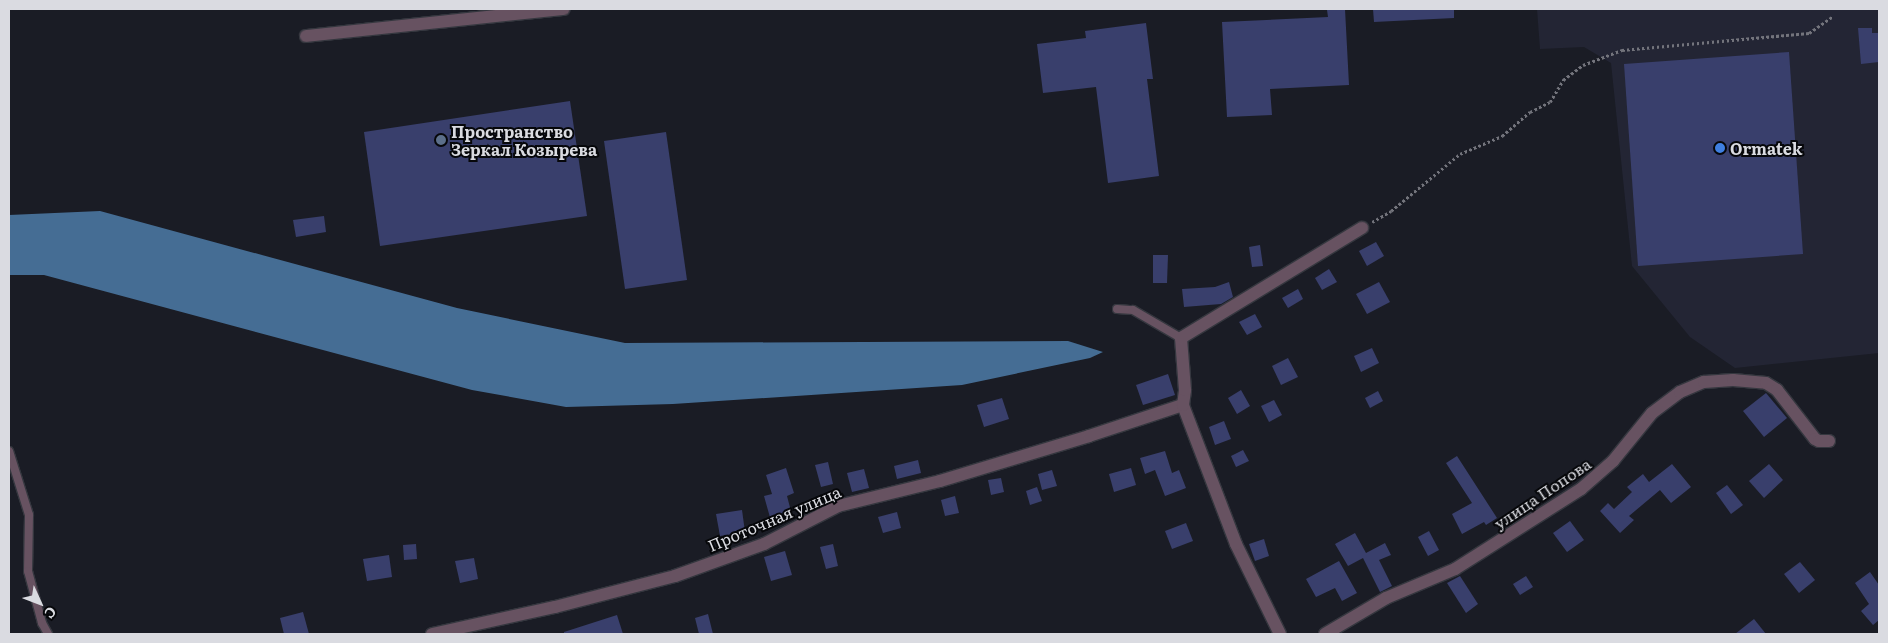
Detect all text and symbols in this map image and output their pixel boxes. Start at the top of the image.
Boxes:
place label: Пространство Зеркал Козырева [451,121,597,159]
marker: Пространство Зеркал Козырева [435,134,447,146]
place label: Ormatek [1730,138,1802,158]
marker: Ormatek [1714,142,1726,154]
street label: улица Попова [1490,453,1594,533]
street label: Проточная улица [705,481,843,555]
north arrow [15,578,65,628]
text: С [40,603,62,624]

